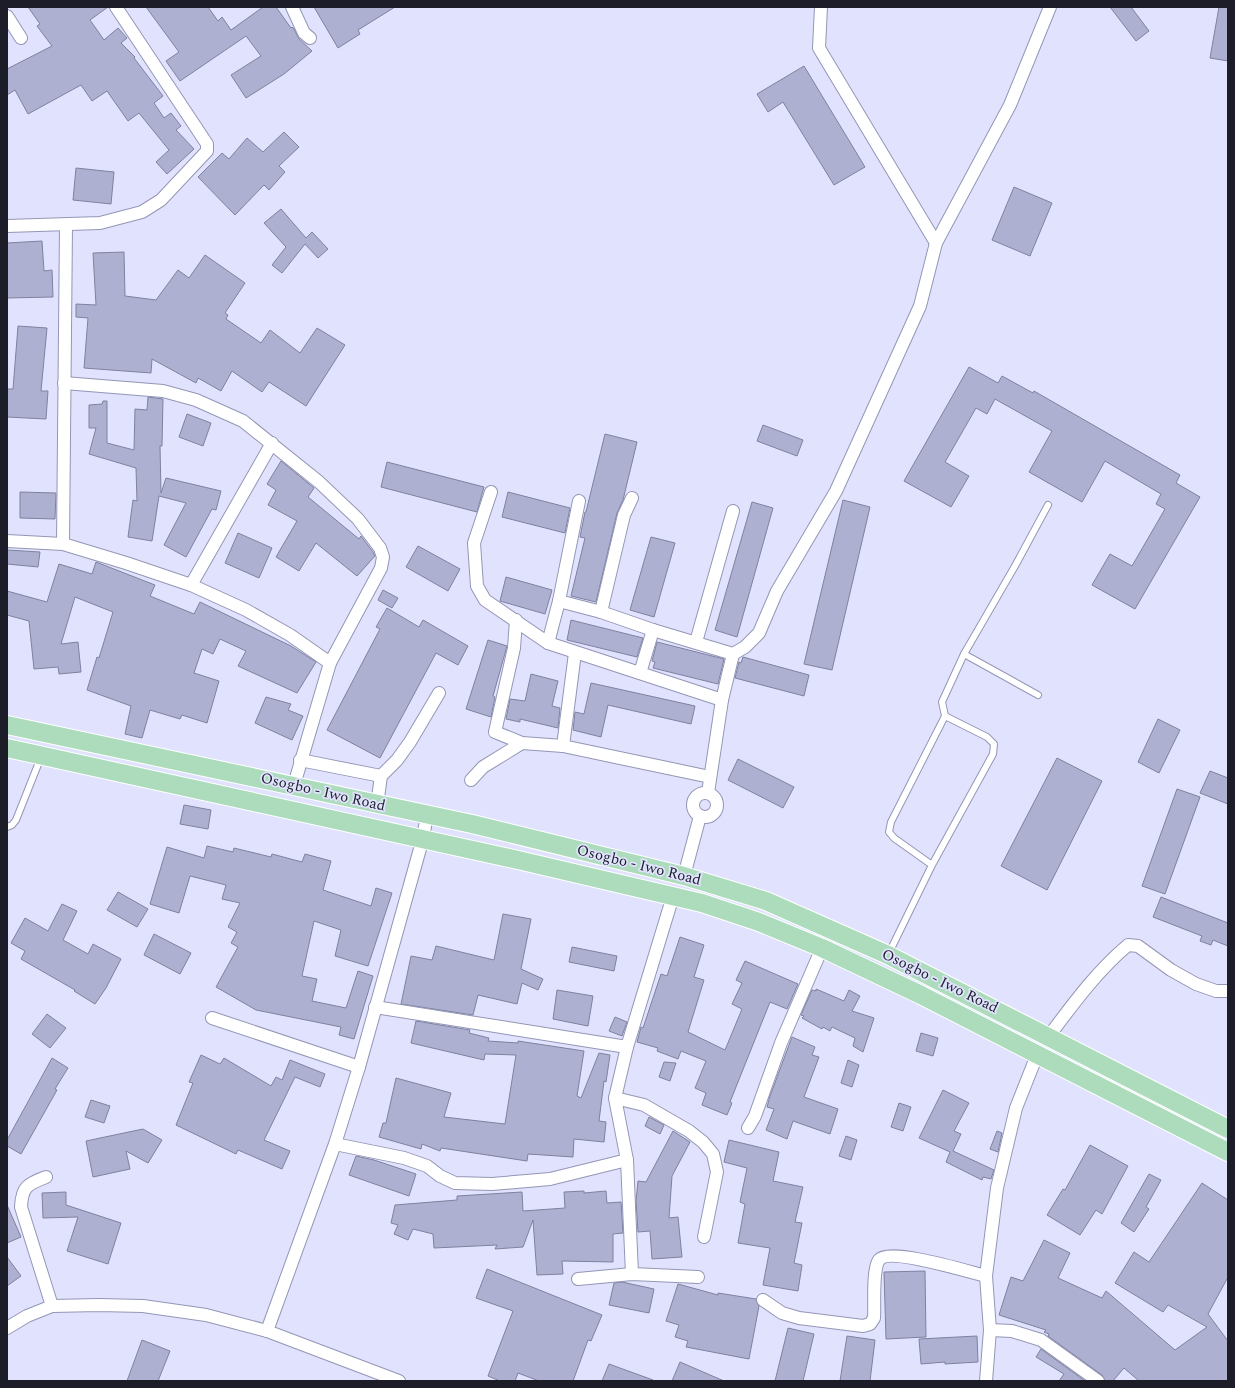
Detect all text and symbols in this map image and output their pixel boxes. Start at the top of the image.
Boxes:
street label: Osogbo - Iwo Road [258,766,388,818]
street label: Osogbo - Iwo Road [574,838,704,892]
street label: Osogbo - Iwo Road [878,943,1002,1019]

